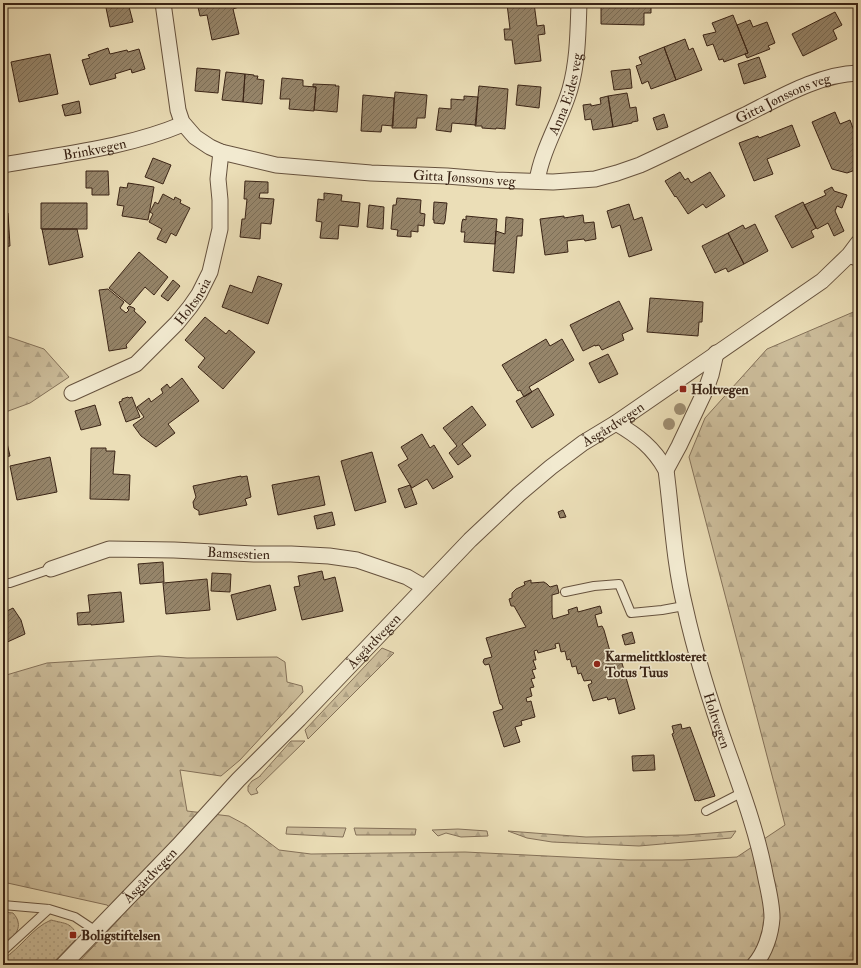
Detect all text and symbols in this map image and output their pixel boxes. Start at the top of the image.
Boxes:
street label: Anna Eides veg [544,51,585,138]
street label: Gitta Jønssons veg [733,69,833,127]
street label: Brinkvegen [62,134,128,163]
street label: Gitta Jønssons veg [413,166,517,189]
street label: Holtsneia [170,275,214,328]
place label: Holtvegen [691,381,749,399]
marker: Holtvegen [678,384,688,394]
street label: Åsgårdvegen [578,398,647,451]
street label: Bamsestien [207,543,270,563]
street label: Åsgårdvegen [343,610,404,673]
place label: Karmelittklosteret Totus Tuus [604,648,707,681]
marker: Karmelittklosteret Totus Tuus [592,659,602,669]
street label: Holtvegen [700,690,735,751]
street label: Åsgårdvegen [119,844,180,907]
place label: Boligstiftelsen [81,927,161,945]
marker: Boligstiftelsen [68,930,78,940]

